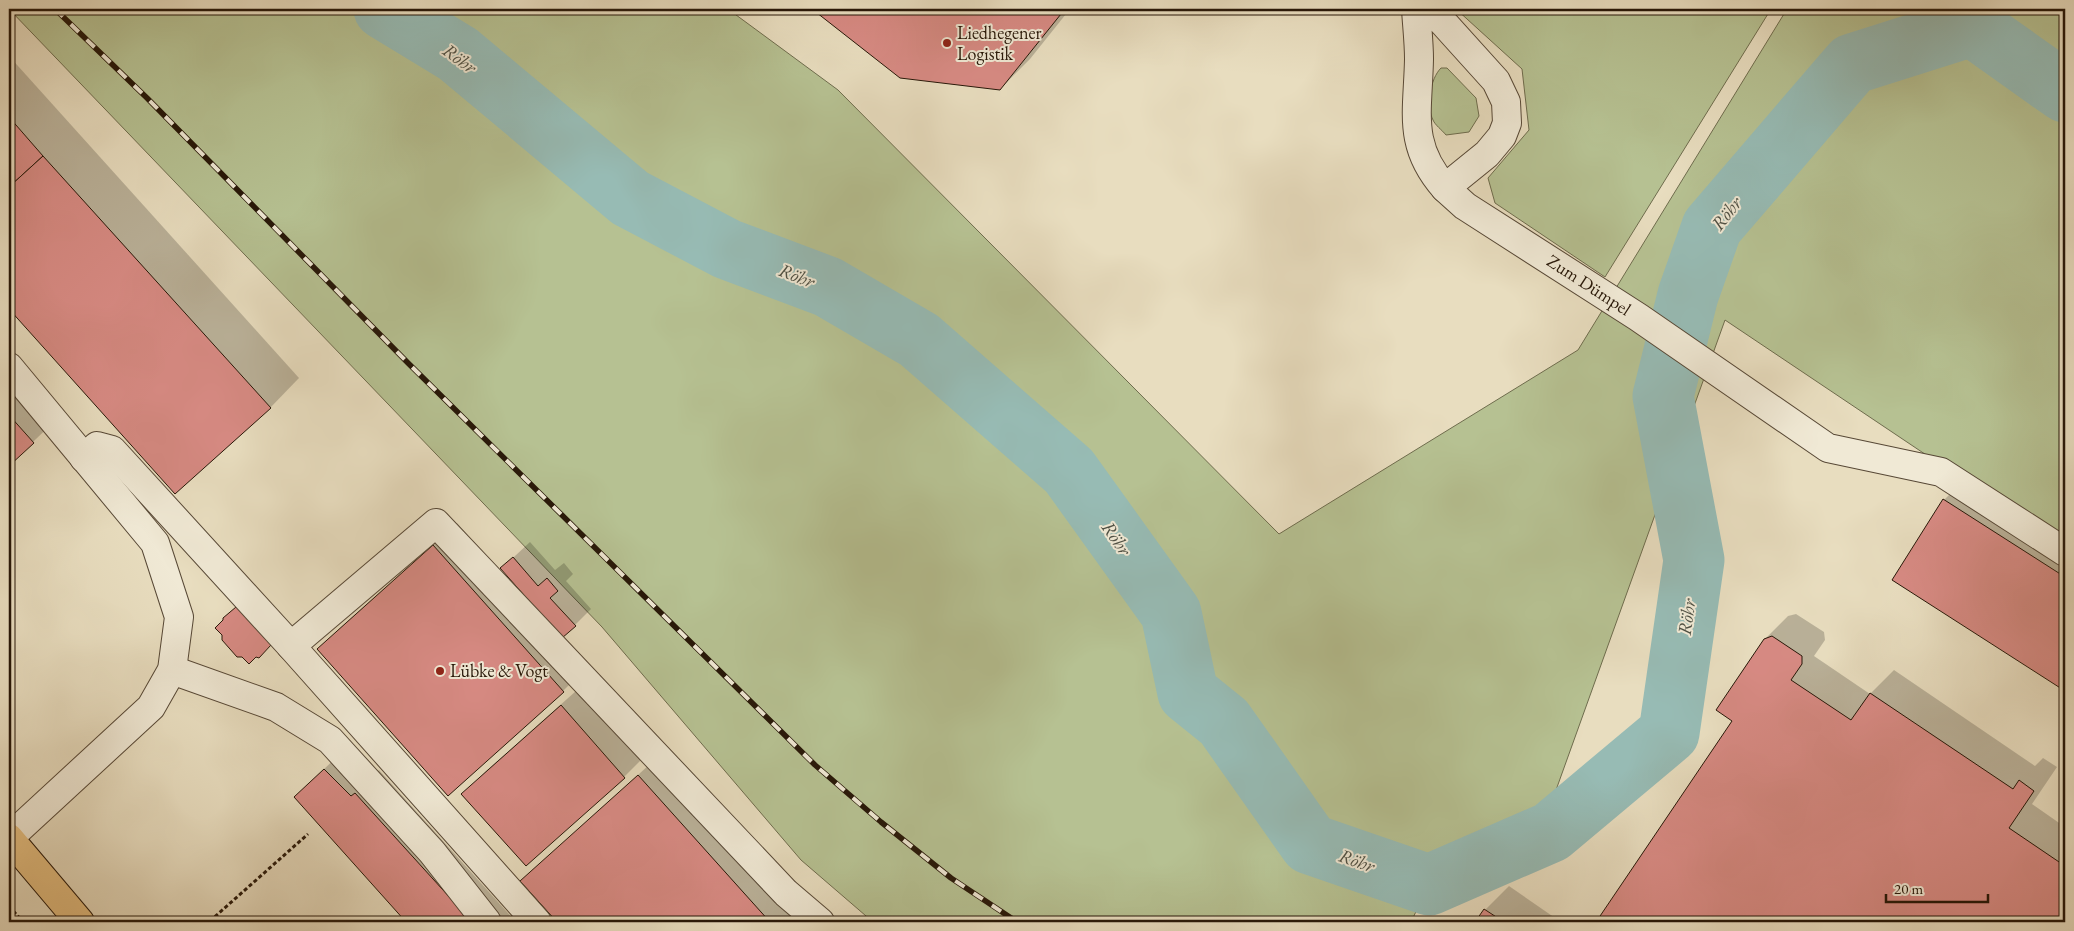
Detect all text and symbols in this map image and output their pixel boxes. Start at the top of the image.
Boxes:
place label: Liedhegener Logistik [957,21,1042,65]
marker: Liedhegener Logistik [941,37,953,49]
water label: Röhr [438,38,482,80]
water label: Röhr [1705,191,1748,235]
street label: Zum Dümpel [1543,249,1636,320]
water label: Röhr [775,257,819,294]
water label: Röhr [1096,516,1138,561]
water label: Röhr [1672,597,1702,637]
place label: Lübke & Vogt [450,659,548,682]
marker: Lübke & Vogt [434,665,446,677]
water label: Röhr [1336,843,1379,878]
scale bar [1886,871,1989,903]
text: 20 m [1894,879,1923,898]

